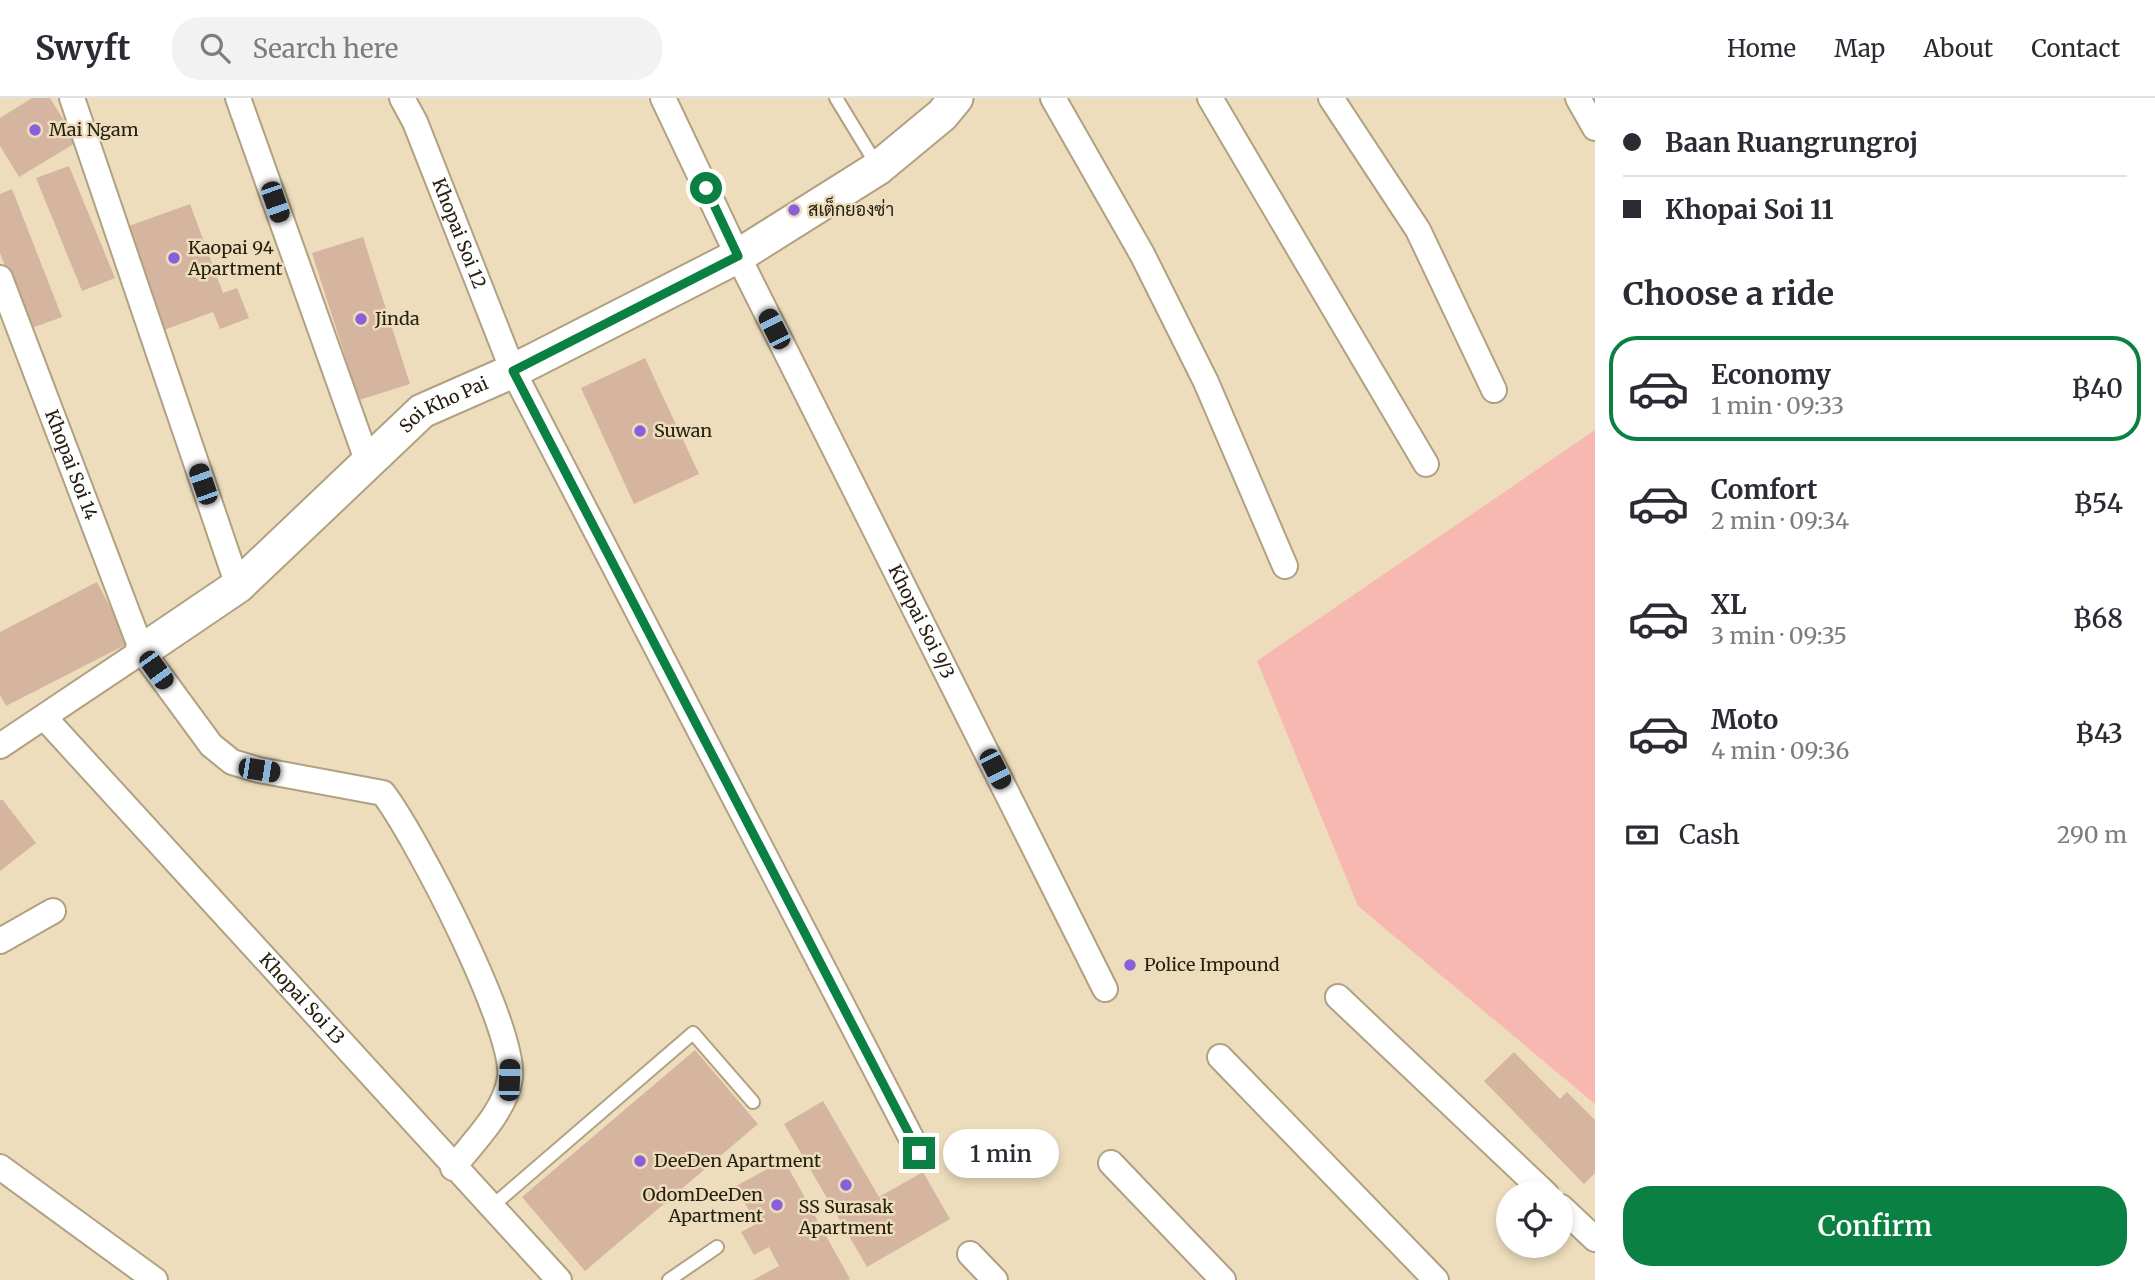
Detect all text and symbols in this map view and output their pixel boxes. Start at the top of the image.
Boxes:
search box [172,17,662,80]
text: Swyft [35,28,130,69]
icon: search [196,29,234,67]
text: Search here [252,32,398,65]
text: Home [1727,33,1796,64]
text: Map [1834,33,1885,64]
text: About [1923,33,1993,64]
text: Contact [2031,33,2120,64]
place label: Mai Ngam [49,118,139,141]
marker: Mai Ngam [27,122,43,138]
text: Baan Ruangrungroj [1665,126,1918,159]
route start [690,172,722,204]
street label: Khopai Soi 12 [427,175,491,292]
car [259,179,292,225]
text: Khopai Soi 11 [1665,193,1834,226]
place label: สเต็กยองซ่า [808,196,894,221]
marker: สเต็กยองซ่า [786,202,802,218]
place label: Kaopai 94 Apartment [187,236,283,280]
marker: Kaopai 94 Apartment [166,250,182,266]
text: Choose a ride [1623,274,1834,314]
car [756,306,793,352]
place label: Jinda [374,307,420,330]
marker: Jinda [353,311,369,327]
icon: car [1627,357,1690,420]
text: Economy [1711,358,1831,391]
street label: Soi Kho Pai [394,371,492,438]
text: ฿40 [2072,372,2123,405]
text: 1 min · 09:33 [1711,391,1844,420]
street label: Khopai Soi 14 [40,406,103,523]
place label: Suwan [654,419,712,442]
marker: Suwan [632,423,648,439]
car [187,461,220,507]
icon: car [1627,472,1690,535]
text: Comfort [1711,473,1817,506]
text: ฿54 [2074,487,2123,520]
text: 2 min · 09:34 [1711,506,1849,535]
street label: Khopai Soi 9/3 [883,561,960,682]
icon: car [1627,587,1690,650]
text: XL [1711,588,1747,621]
text: ฿68 [2073,602,2123,635]
text: 3 min · 09:35 [1711,621,1847,650]
car [136,647,177,693]
icon: car [1627,702,1690,765]
text: Moto [1711,703,1778,736]
text: ฿43 [2076,717,2123,750]
text: 4 min · 09:36 [1711,736,1850,765]
car [977,746,1014,792]
car [237,756,282,784]
icon: cash [1623,816,1661,854]
text: Cash [1679,818,1740,851]
text: 290 m [2057,820,2127,849]
street label: Khopai Soi 13 [255,948,350,1049]
place label: Police Impound [1144,953,1280,976]
marker: Police Impound [1122,957,1138,973]
car [498,1059,521,1101]
callout: 1 min [944,1128,1059,1178]
route end [903,1137,935,1169]
text: 1 min [970,1139,1032,1168]
place label: DeeDen Apartment [654,1149,821,1172]
marker: DeeDen Apartment [632,1153,648,1169]
marker: SS Surasak Apartment [838,1177,854,1193]
map controls [1496,1181,1573,1258]
button: locate [1496,1181,1573,1258]
place label: OdomDeeDen Apartment [642,1183,763,1227]
button: Confirm [1623,1186,2127,1266]
place label: SS Surasak Apartment [798,1195,894,1239]
marker: OdomDeeDen Apartment [769,1197,785,1213]

